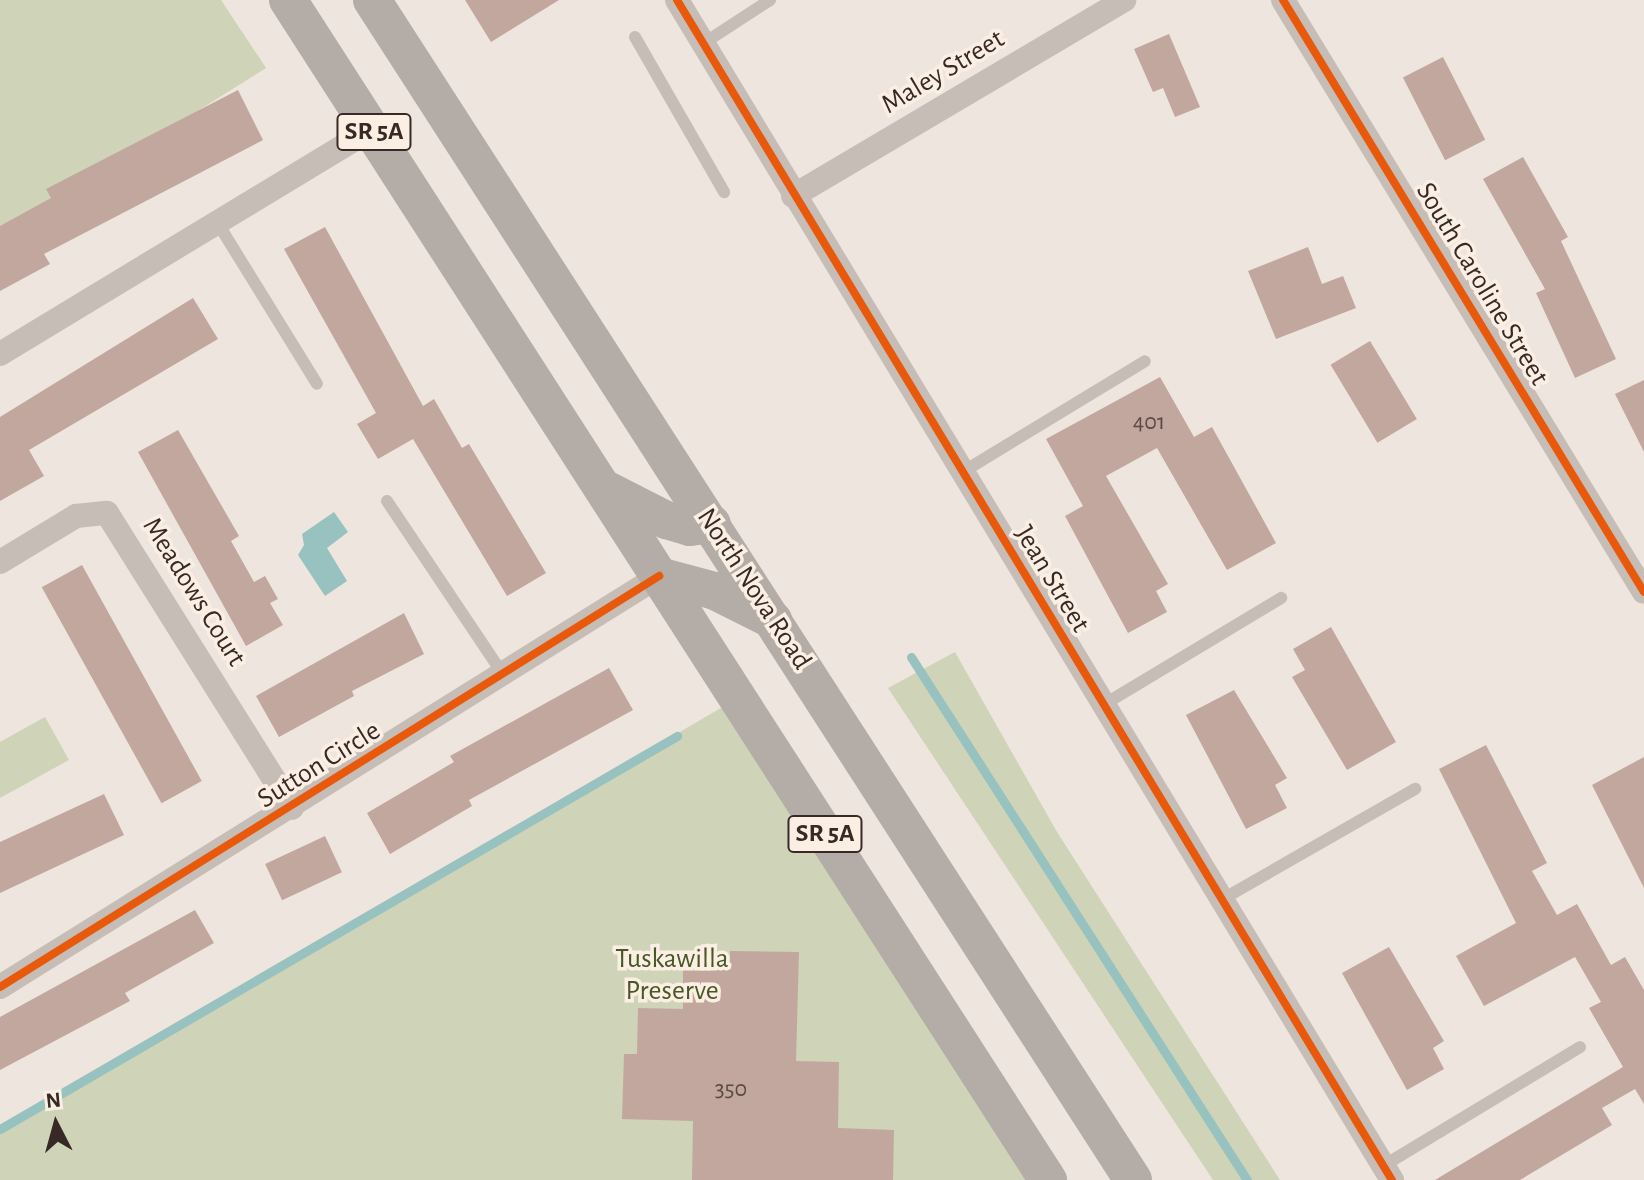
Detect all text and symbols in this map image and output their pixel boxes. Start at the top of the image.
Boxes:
street label: Maley Street [876,22,1010,122]
road number: SR 5A [336,110,412,154]
street label: South Caroline Street [1408,177,1556,391]
house number: 401 [1133,409,1165,437]
street label: North Nova Road [689,502,819,676]
street label: Meadows Court [135,512,253,672]
street label: Jean Street [1007,519,1097,639]
street label: Sutton Circle [251,714,387,816]
road number: SR 5A [787,812,863,856]
park label: Tuskawilla Preserve [615,942,729,1008]
house number: 350 [715,1076,747,1104]
north arrow [16,1084,96,1164]
text: N [45,1088,62,1112]

